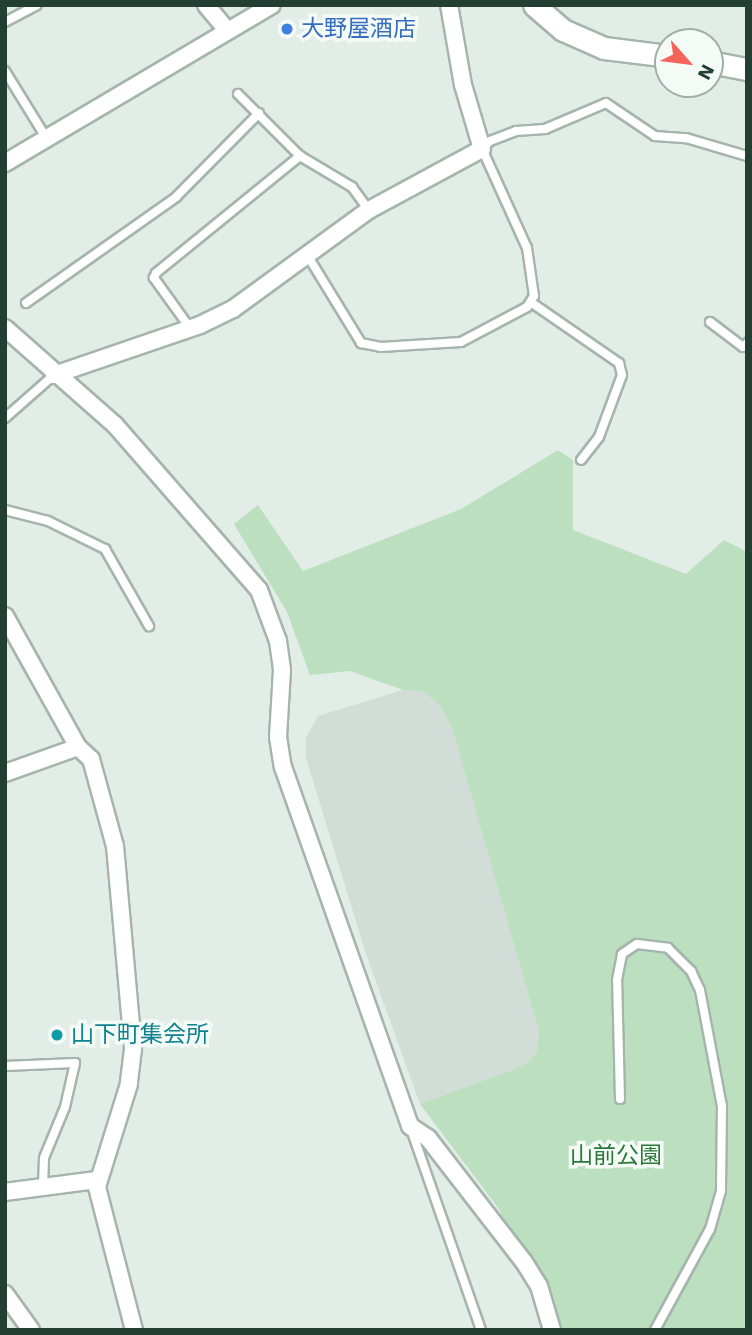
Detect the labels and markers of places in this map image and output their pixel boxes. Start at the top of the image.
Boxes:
place label: 大野屋酒店 [301,15,416,43]
marker: 大野屋酒店 [279,21,295,37]
place label: 山下町集会所 [71,1021,209,1049]
marker: 山下町集会所 [49,1027,65,1043]

